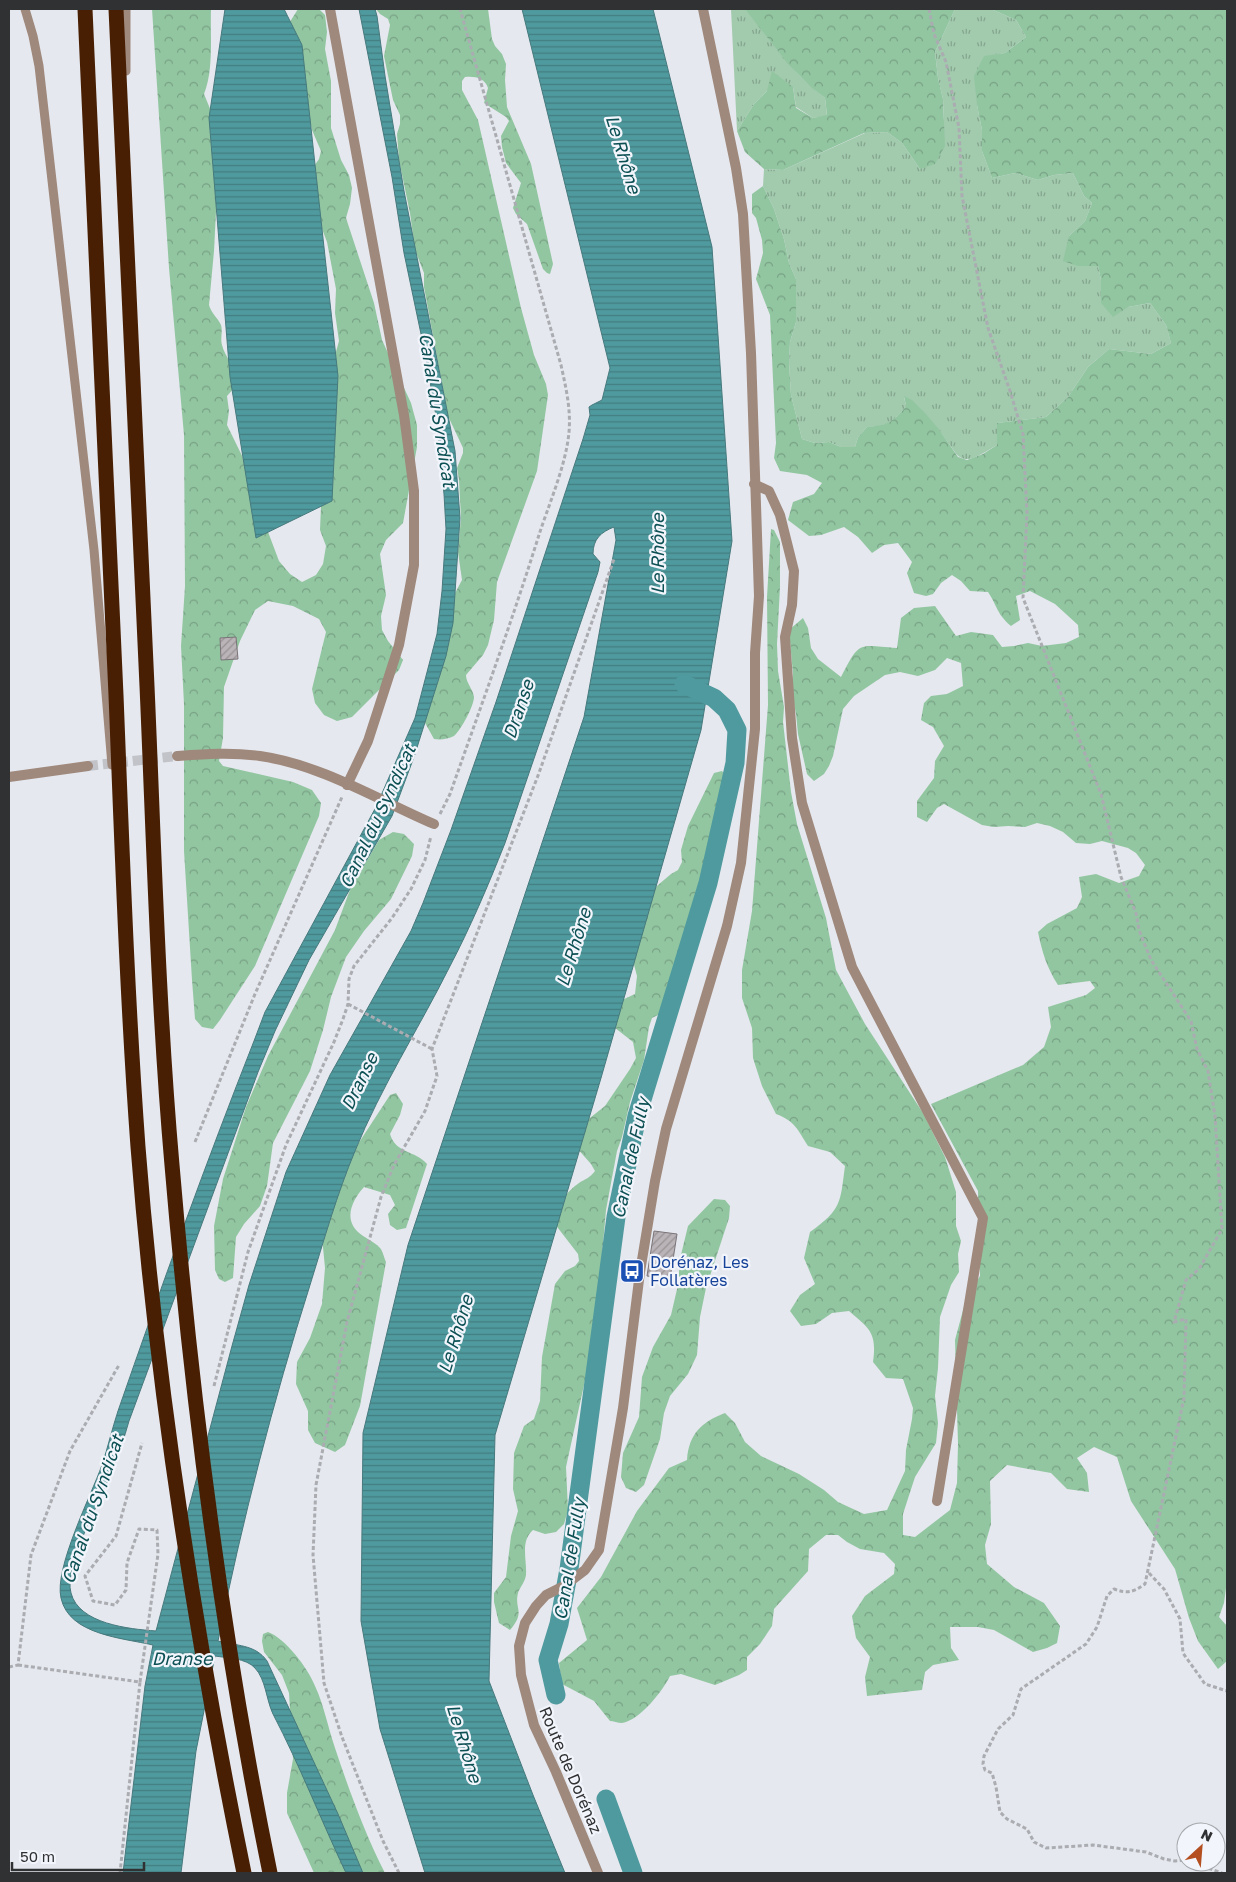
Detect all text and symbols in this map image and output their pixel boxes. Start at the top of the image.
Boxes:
water label: Le Rhône [602,112,647,197]
water label: Canal du Syndicat [415,331,461,490]
water label: Le Rhône [646,512,668,594]
water label: Dranse [498,675,539,741]
water label: Canal du Syndicat [334,739,421,891]
water label: Le Rhône [551,904,596,989]
water label: Dranse [336,1048,383,1113]
water label: Canal de Fully [606,1093,654,1220]
place label: Dorénaz, Les Follatères [650,1252,749,1290]
bus stop icon: Dorénaz, Les Follatères [619,1258,645,1284]
water label: Le Rhône [433,1291,478,1376]
water label: Canal du Syndicat [56,1430,128,1586]
water label: Canal de Fully [549,1494,590,1621]
water label: Dranse [152,1647,214,1669]
water label: Le Rhône [443,1701,488,1786]
street label: Route de Dorénaz [535,1703,607,1837]
north arrow [1176,1822,1226,1872]
text: N [1198,1825,1215,1845]
scale bar [12,1840,145,1872]
text: 50 m [20,1847,55,1865]

